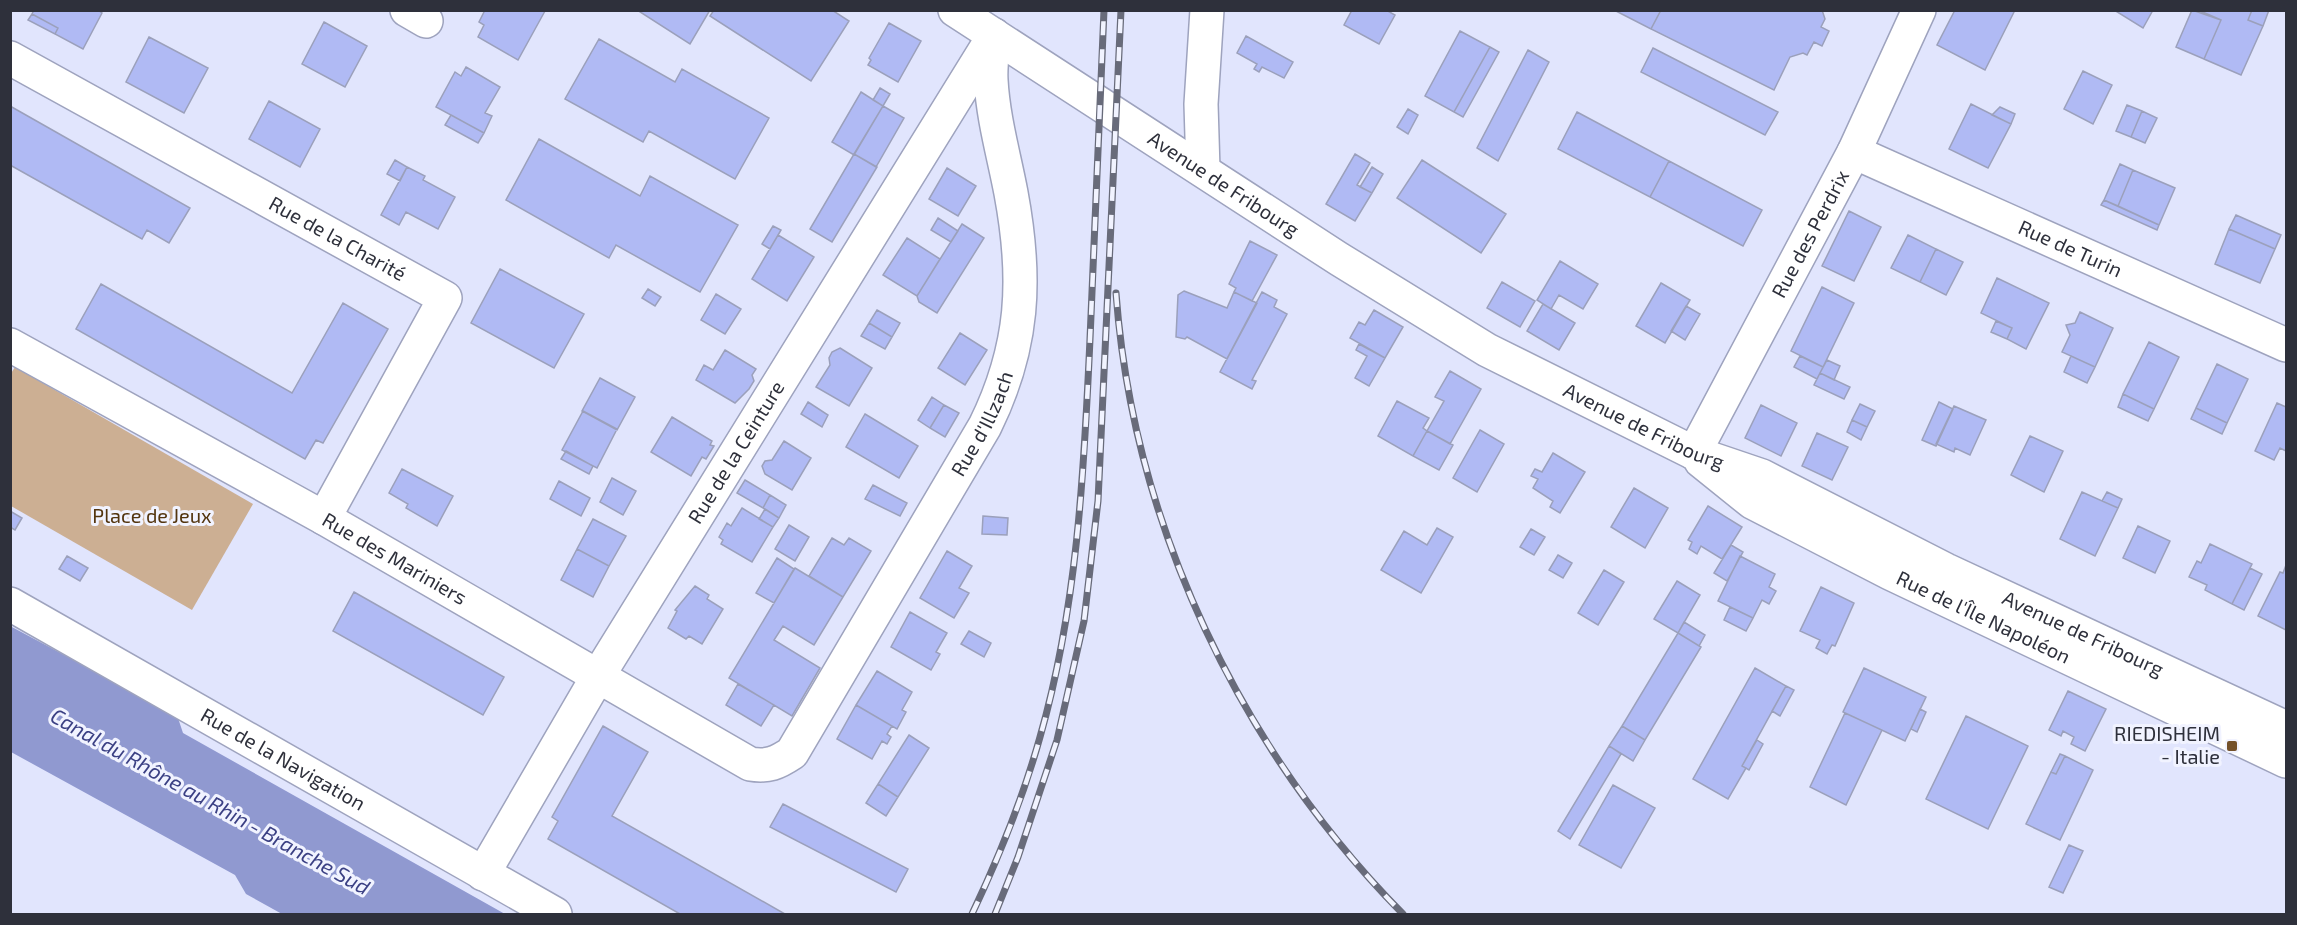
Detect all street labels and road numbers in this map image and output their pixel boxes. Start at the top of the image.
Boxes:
street label: Avenue de Fribourg [1144,126,1304,241]
street label: Rue des Perdrix [1766,165,1853,301]
street label: Rue de la Charité [265,190,411,285]
street label: Rue de Turin [2015,214,2126,281]
street label: Rue d'Illzach [945,368,1017,480]
street label: Rue de la Ceinture [682,376,789,528]
street label: Avenue de Fribourg [1560,377,1727,473]
street label: Rue des Mariniers [319,507,472,609]
street label: Rue de l'Île Napoléon [1893,565,2075,668]
street label: Avenue de Fribourg [1999,585,2168,680]
street label: Rue de la Navigation [197,702,370,815]

